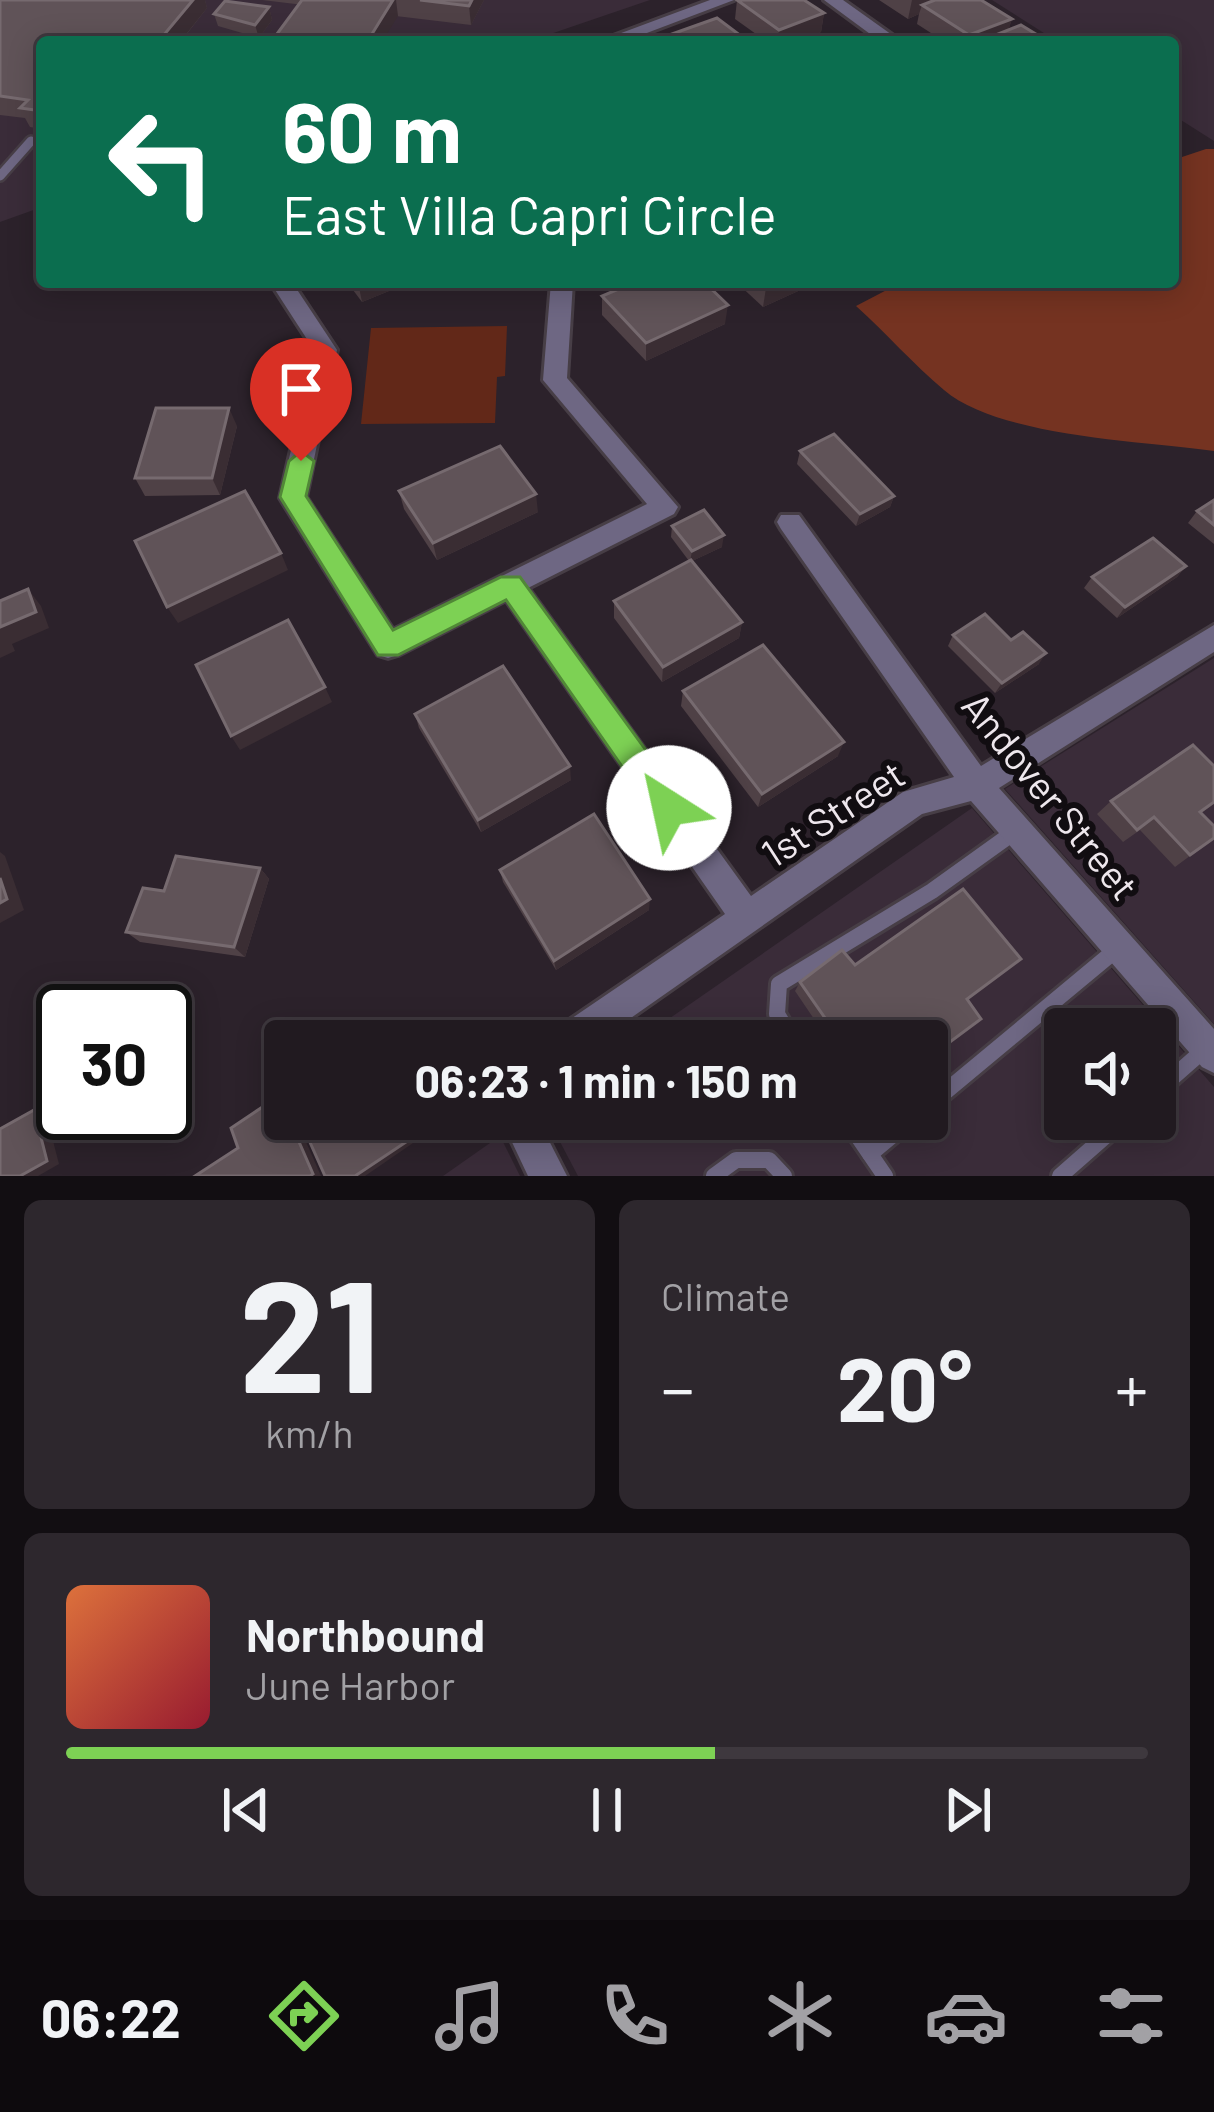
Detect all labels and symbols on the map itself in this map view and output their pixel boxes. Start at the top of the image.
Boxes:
pin [250,338,352,461]
street label: Andover Street [953,682,1149,908]
position arrow [606,745,732,871]
street label: 1st Street [752,749,912,876]
speed limit sign: 30 [36,984,192,1140]

